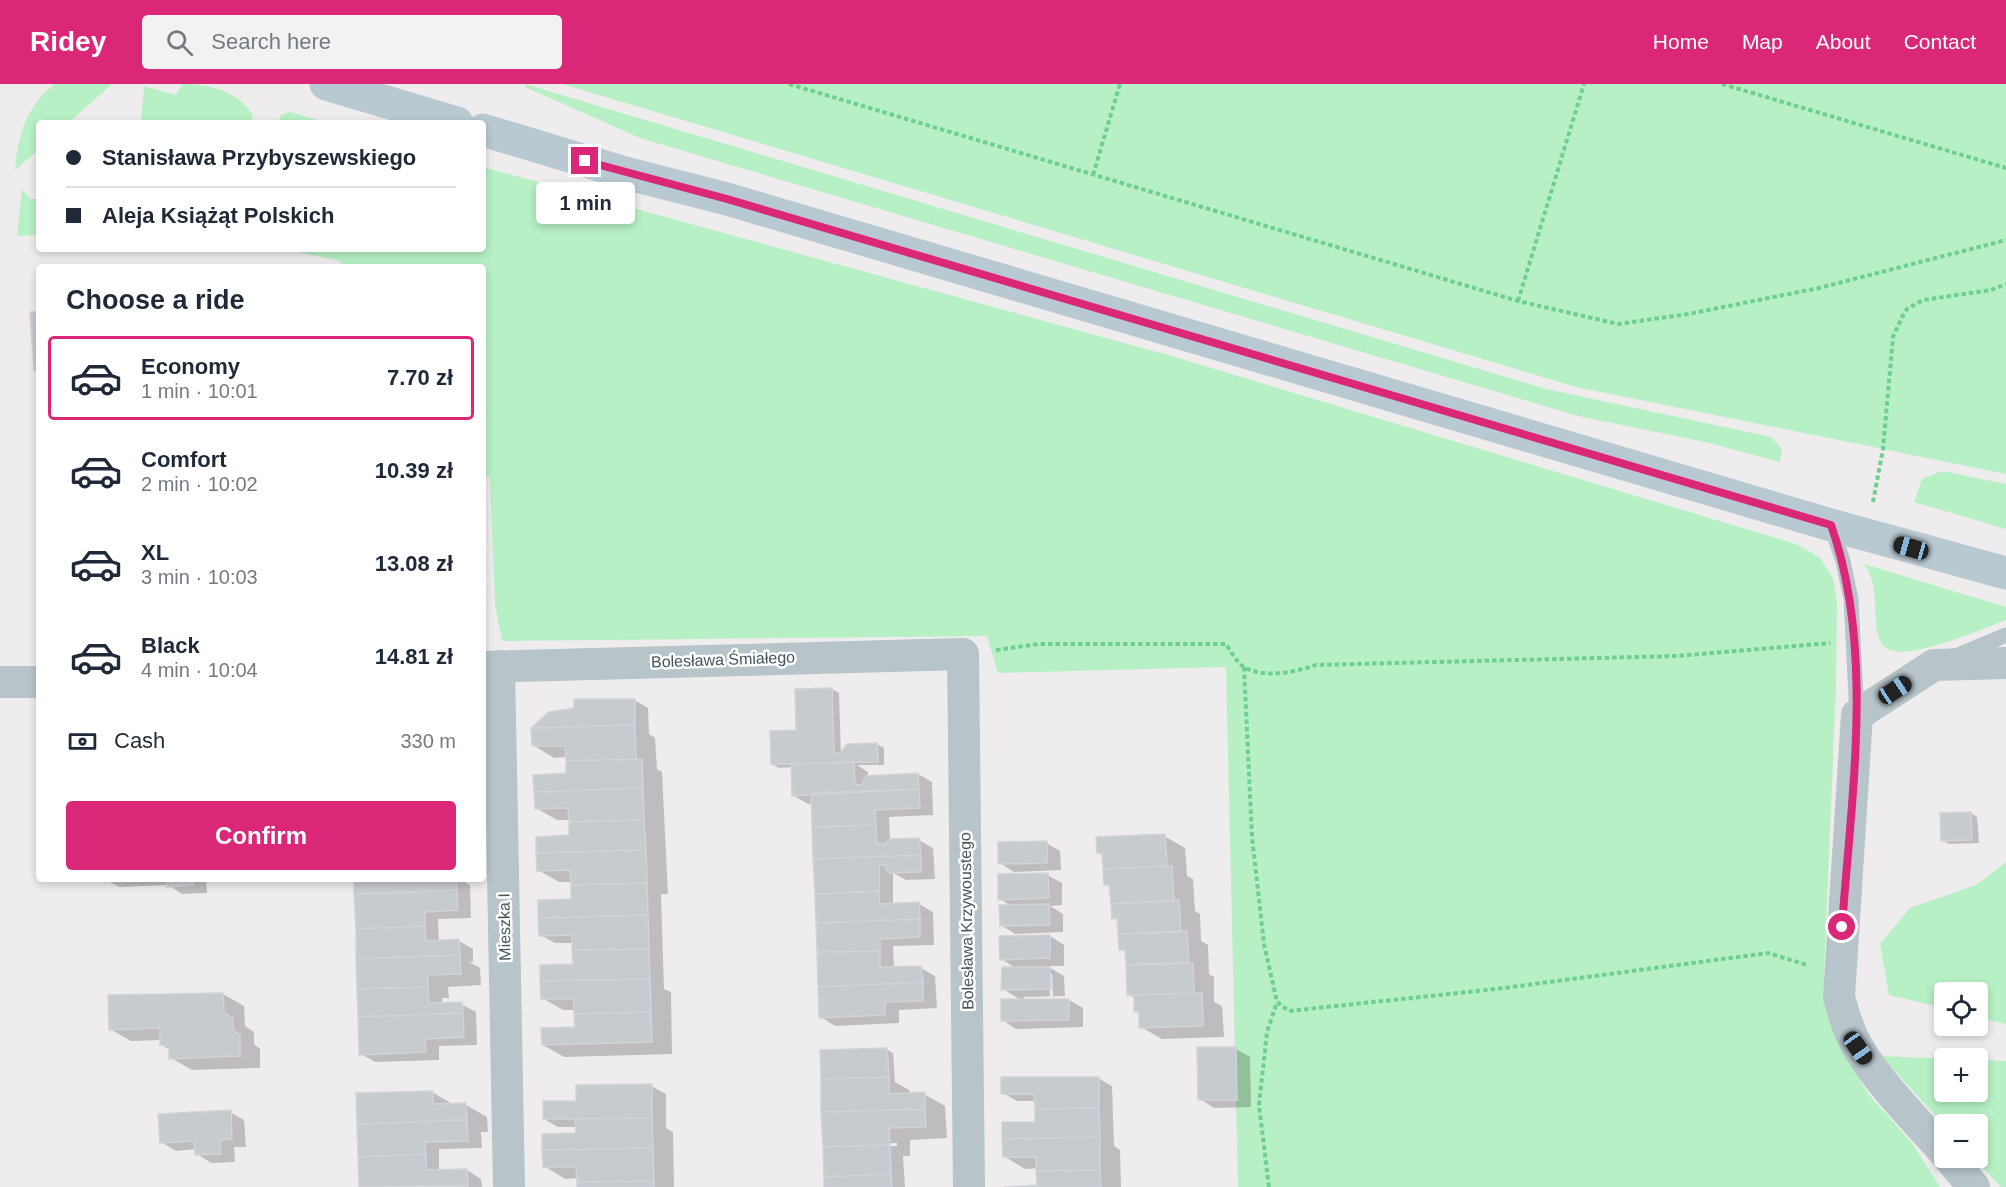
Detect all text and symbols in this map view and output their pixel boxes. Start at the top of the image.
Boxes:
search box [142,15,562,69]
text: Ridey [30,26,106,57]
icon: search [163,26,196,59]
text: Search here [211,29,331,54]
text: Home [1653,30,1709,53]
text: Map [1742,30,1783,53]
text: About [1816,30,1871,53]
text: Contact [1904,30,1976,53]
text: Stanisława Przybyszewskiego [102,145,416,170]
route end [571,147,598,174]
callout: 1 min [536,182,634,224]
text: 1 min [559,192,612,214]
text: Aleja Książąt Polskich [102,203,334,228]
text: Choose a ride [66,285,245,315]
icon: car [69,351,123,405]
text: Economy [141,354,240,379]
text: 7.70 zł [387,365,453,390]
text: 1 min · 10:01 [141,380,258,402]
icon: car [69,444,123,498]
text: Comfort [141,447,227,472]
text: 10.39 zł [375,458,453,483]
text: 2 min · 10:02 [141,473,258,495]
car [1891,534,1931,562]
icon: car [69,537,123,591]
text: XL [141,540,169,565]
text: 13.08 zł [375,551,453,576]
text: 3 min · 10:03 [141,566,258,588]
icon: car [69,630,123,684]
text: Black [141,633,200,658]
text: 14.81 zł [375,644,453,669]
street label: Bolesława Śmiałego [651,647,795,671]
text: 4 min · 10:04 [141,659,258,681]
car [1875,673,1915,707]
icon: cash [66,725,99,758]
text: Cash [114,728,165,753]
text: 330 m [400,730,456,752]
button: Confirm [66,801,456,870]
street label: Bolesława Krzywoustego [956,832,977,1010]
street label: Mieszka I [495,893,514,961]
route start [1828,913,1855,940]
map controls [1934,982,1988,1168]
button: locate [1934,982,1988,1036]
car [1840,1028,1876,1068]
button: + [1934,1048,1988,1102]
button: − [1934,1114,1988,1168]

